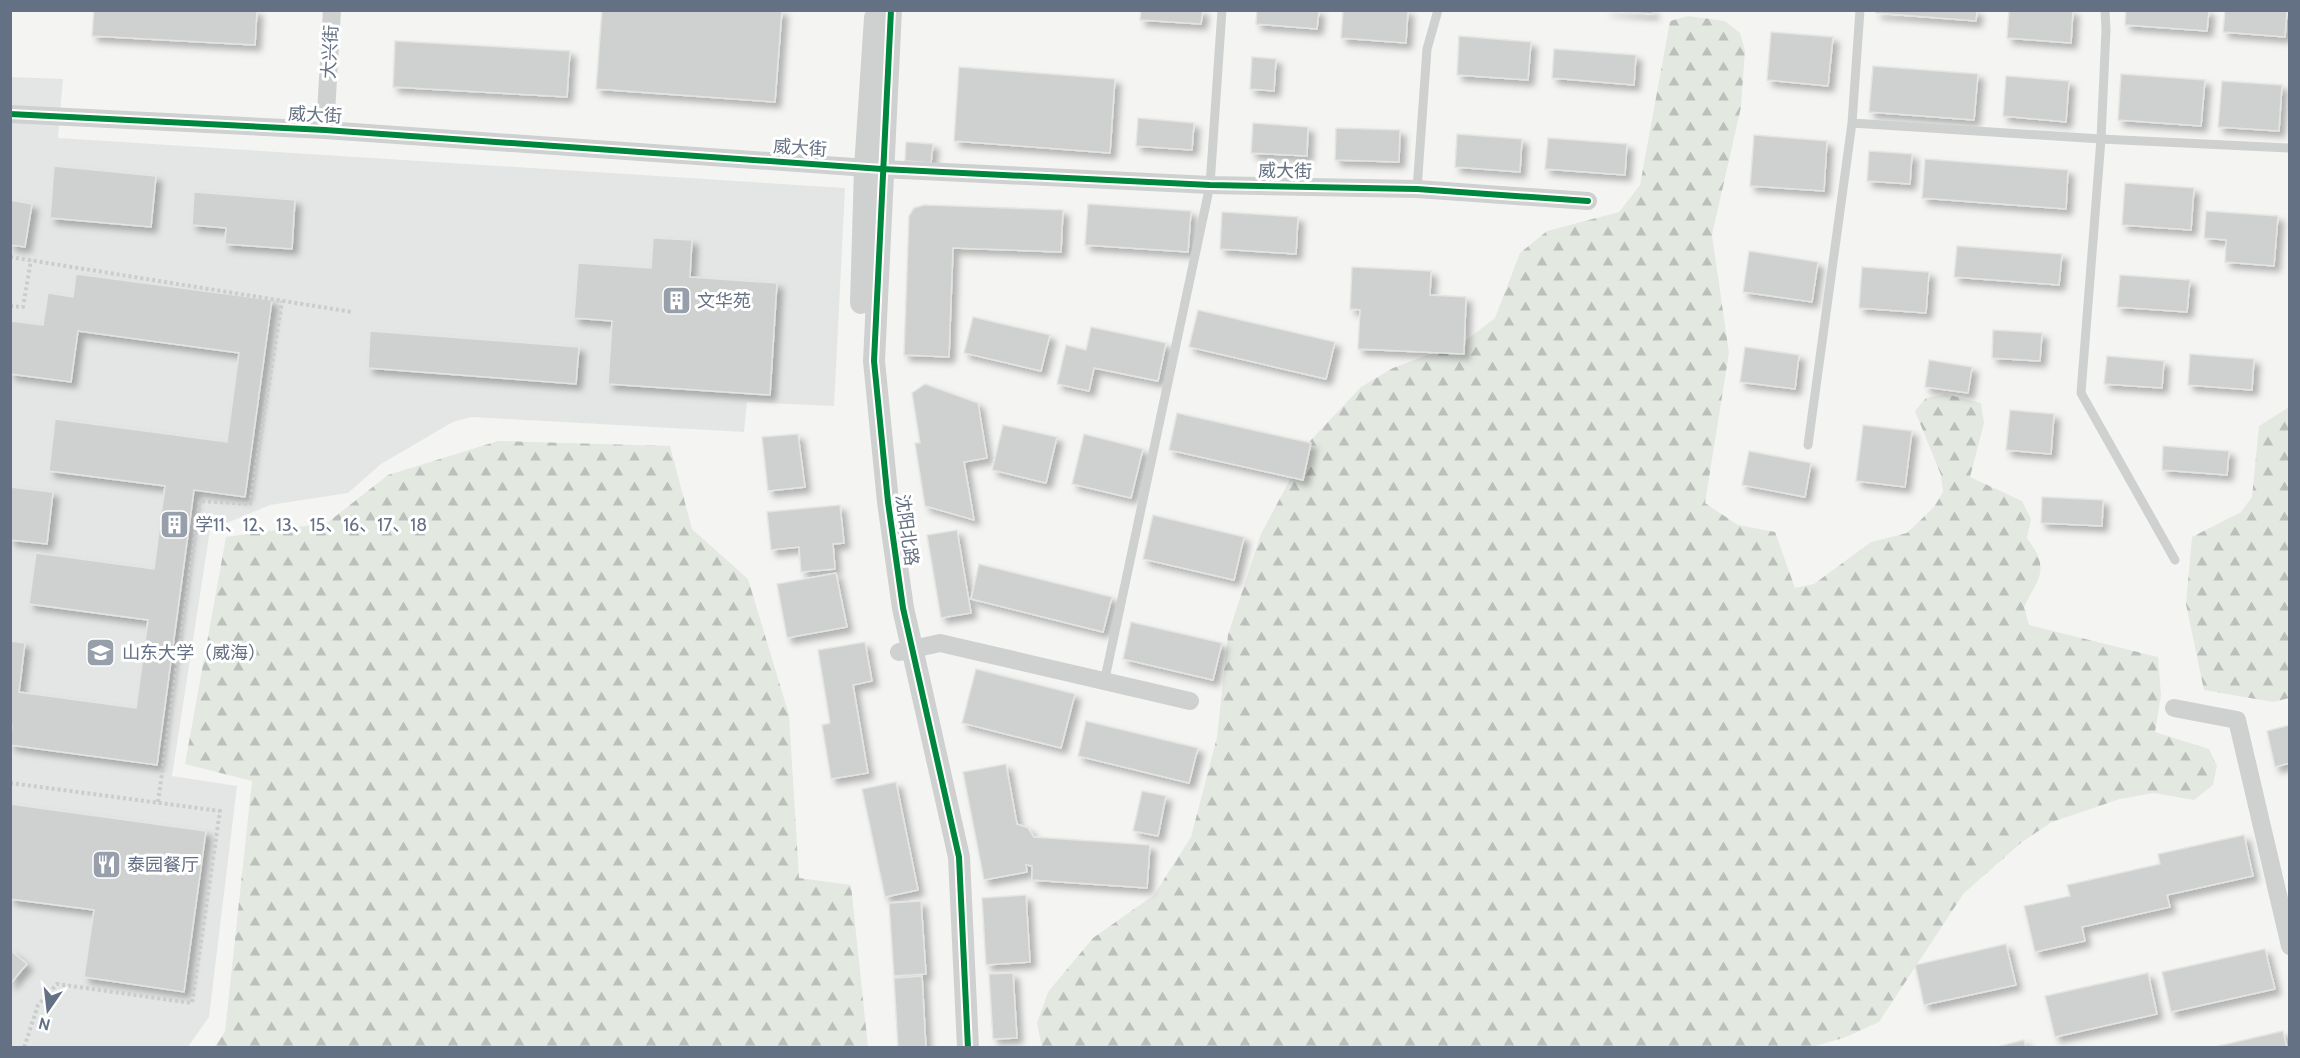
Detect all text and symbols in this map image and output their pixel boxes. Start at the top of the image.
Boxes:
street label: 大兴街 [318,24,342,80]
street label: 威大街 [287,103,343,127]
street label: 威大街 [772,135,828,161]
street label: 威大街 [1258,160,1312,182]
building icon: 文华苑 [660,285,692,317]
place label: 文华苑 [697,290,751,312]
street label: 沈阳北路 [891,493,923,567]
building icon: 学11、12、13、15、16、17、18 [158,509,190,541]
place label: 学11、12、13、15、16、17、18 [195,514,427,536]
school or university icon: 山东大学（威海） [85,637,117,669]
place label: 山东大学（威海） [122,642,266,664]
restaurant icon: 泰园餐厅 [90,849,122,881]
place label: 泰园餐厅 [127,854,199,876]
north arrow [18,980,78,1040]
text: N [37,1013,52,1035]

